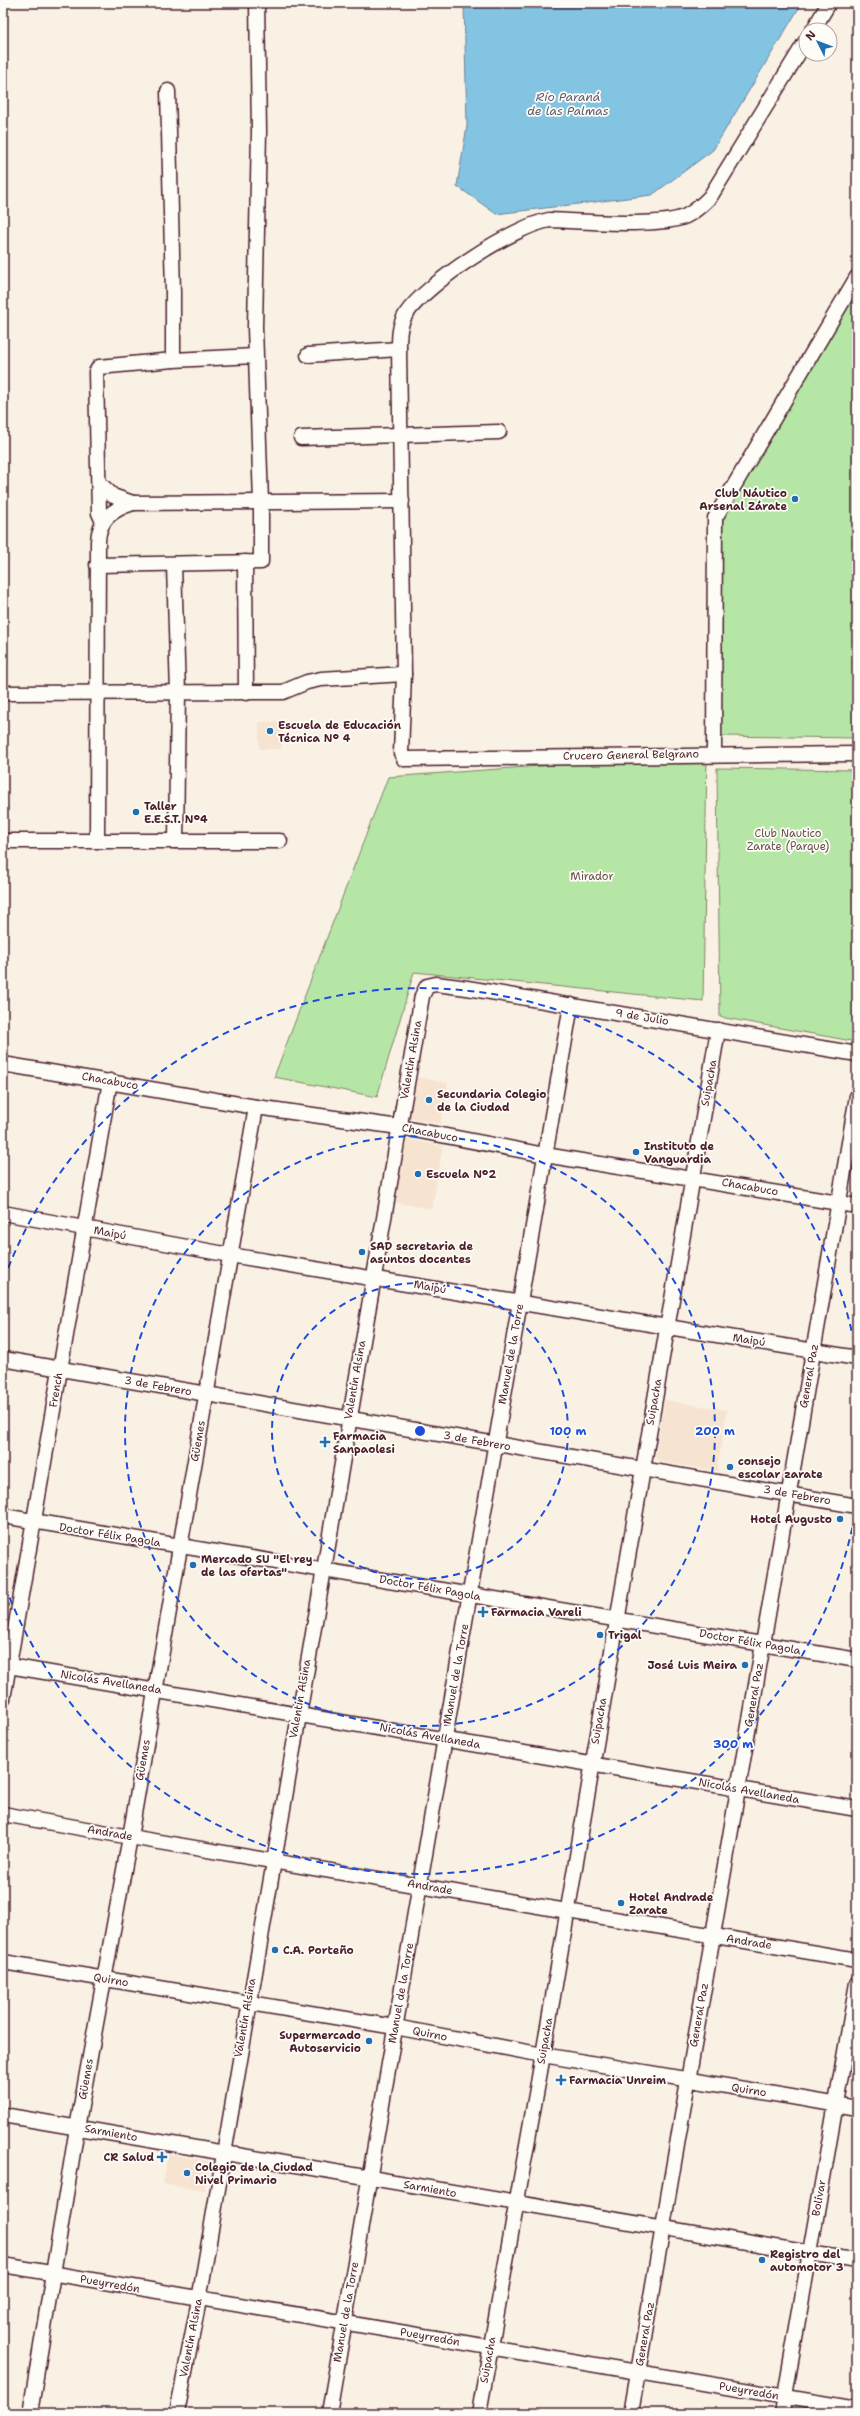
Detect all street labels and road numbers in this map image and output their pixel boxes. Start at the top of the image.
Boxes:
street label: Crucero General Belgrano [563,746,700,764]
street label: 9 de Julio [614,1005,670,1029]
street label: Valentín Alsina [397,1019,425,1101]
street label: Suipacha [698,1058,721,1108]
street label: Chacabuco [81,1069,140,1093]
street label: Chacabuco [401,1120,460,1146]
street label: Chacabuco [721,1175,780,1199]
street label: Maipú [92,1223,128,1243]
street label: Maipú [412,1277,448,1297]
street label: Manuel de la Torre [495,1303,527,1405]
street label: Maipú [732,1330,766,1350]
street label: Valentín Alsina [341,1339,369,1421]
street label: General Paz [796,1343,822,1409]
street label: French [46,1371,66,1409]
street label: 3 de Febrero [123,1373,193,1399]
street label: Suipacha [643,1377,666,1427]
street label: Güemes [187,1419,209,1463]
street label: 3 de Febrero [442,1428,512,1454]
street label: 3 de Febrero [762,1482,832,1508]
street label: Doctor Félix Pagola [58,1520,162,1550]
street label: Doctor Félix Pagola [378,1572,482,1604]
street label: Manuel de la Torre [440,1623,472,1725]
street label: Doctor Félix Pagola [698,1626,802,1658]
street label: Valentín Alsina [286,1658,314,1740]
street label: General Paz [741,1662,767,1728]
street label: Nicolás Avellaneda [59,1667,163,1697]
street label: Suipacha [588,1696,611,1746]
street label: Nicolás Avellaneda [378,1720,482,1752]
street label: Güemes [132,1738,154,1782]
street label: Nicolás Avellaneda [697,1775,801,1807]
street label: Andrade [86,1822,134,1844]
street label: Andrade [406,1876,454,1898]
street label: Andrade [725,1931,773,1953]
street label: Manuel de la Torre [385,1942,417,2044]
street label: Quirno [92,1970,130,1991]
street label: Valentín Alsina [231,1977,259,2059]
street label: General Paz [686,1982,712,2048]
street label: Suipacha [534,2016,557,2066]
street label: Quirno [411,2023,449,2045]
street label: Güemes [75,2057,97,2101]
street label: Quirno [730,2080,768,2100]
street label: Sarmiento [83,2121,139,2145]
street label: Sarmiento [402,2177,458,2201]
street label: Bolívar [808,2179,830,2217]
street label: Manuel de la Torre [330,2261,362,2363]
street label: Pueyrredón [79,2271,141,2297]
street label: Valentín Alsina [176,2297,206,2379]
street label: General Paz [632,2301,658,2367]
street label: Pueyrredón [399,2324,461,2350]
street label: Suipacha [477,2335,500,2385]
street label: Pueyrredón [718,2378,780,2404]

